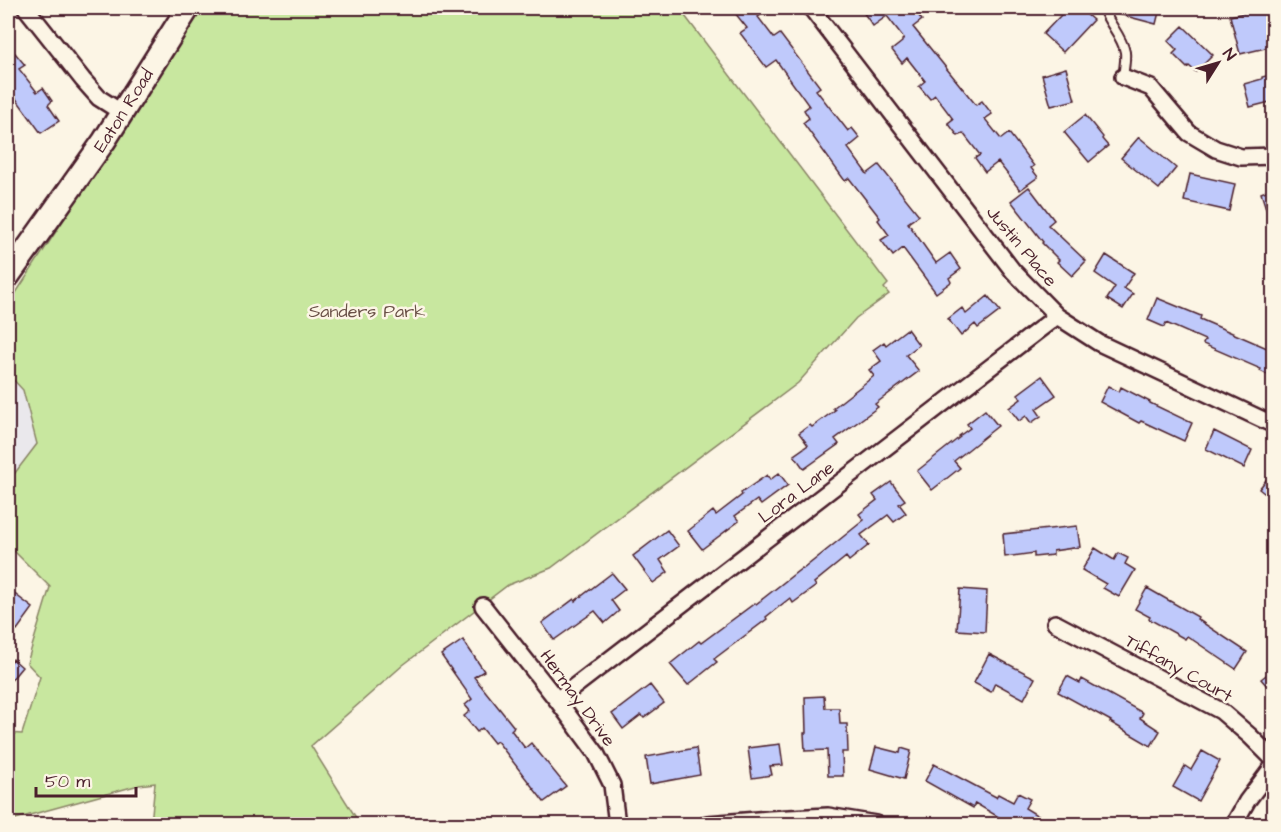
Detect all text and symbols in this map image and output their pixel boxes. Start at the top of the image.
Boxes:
north arrow [1188,33,1248,93]
text: N [1217,44,1241,65]
street label: Eaton Road [88,64,160,158]
street label: Justin Place [980,201,1063,292]
park label: Sanders Park [309,299,425,324]
street label: Lora Lane [753,455,840,529]
street label: Tiffany Court [1120,628,1238,710]
street label: Hermay Drive [533,645,621,753]
scale bar [36,760,136,798]
text: 50 m [45,769,90,794]

